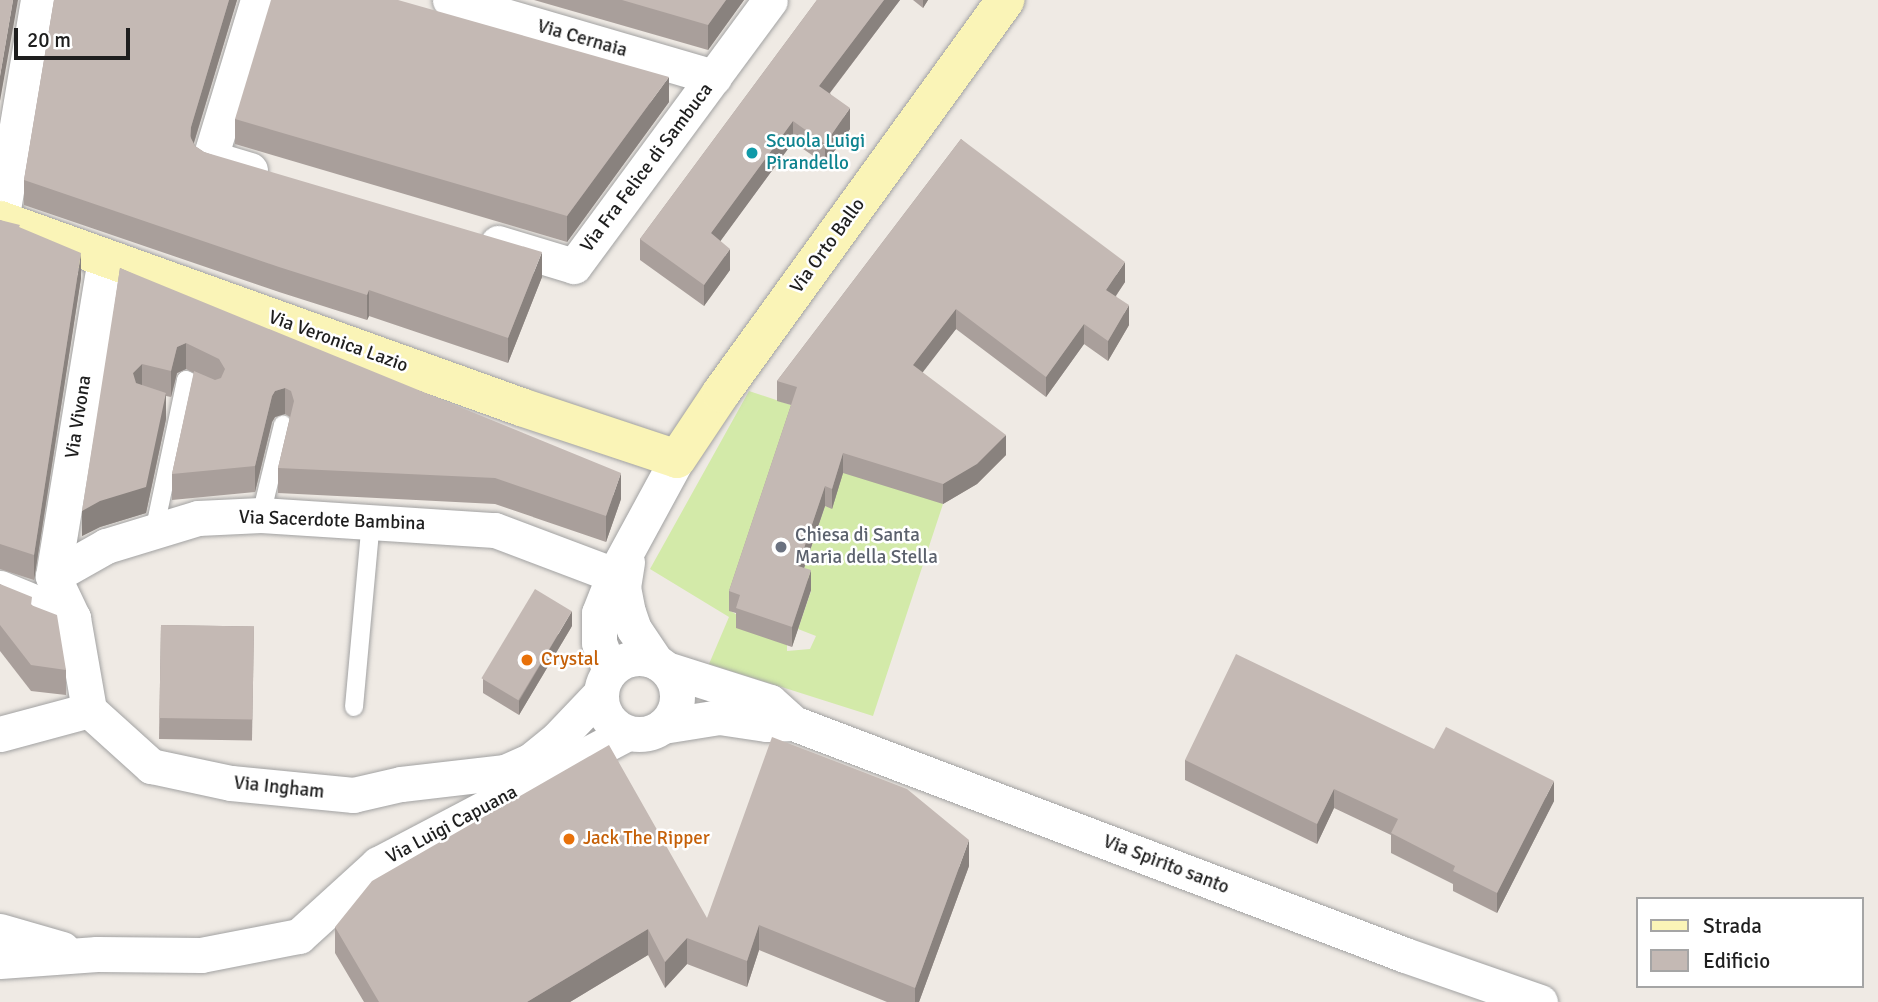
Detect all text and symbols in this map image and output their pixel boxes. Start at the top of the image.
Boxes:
scale bar [18,14,133,58]
street label: Via Cernaia [534,15,630,63]
text: 20 m [27,27,71,53]
street label: Via Fra Felice di Sambuca [576,79,718,257]
place label: Scuola Luigi Pirandello [766,131,865,175]
marker: Scuola Luigi Pirandello [744,145,760,161]
street label: Via Orto Ballo [786,194,870,298]
street label: Via Veronica Lazio [265,306,411,378]
street label: Via Vivona [61,374,97,460]
street label: Via Sacerdote Bambina [238,506,426,536]
place label: Chiesa di Santa Maria della Stella [795,525,938,569]
marker: Chiesa di Santa Maria della Stella [773,539,789,555]
place label: Crystal [541,649,599,671]
marker: Crystal [519,652,535,668]
street label: Via Ingham [233,772,325,804]
street label: Via Luigi Capuana [383,781,521,869]
place label: Jack The Ripper [583,828,710,850]
street label: Via Spirito santo [1100,830,1232,900]
marker: Jack The Ripper [561,831,577,847]
legend [1636,897,1864,988]
text: Strada [1703,913,1762,939]
text: Edificio [1703,948,1770,974]

